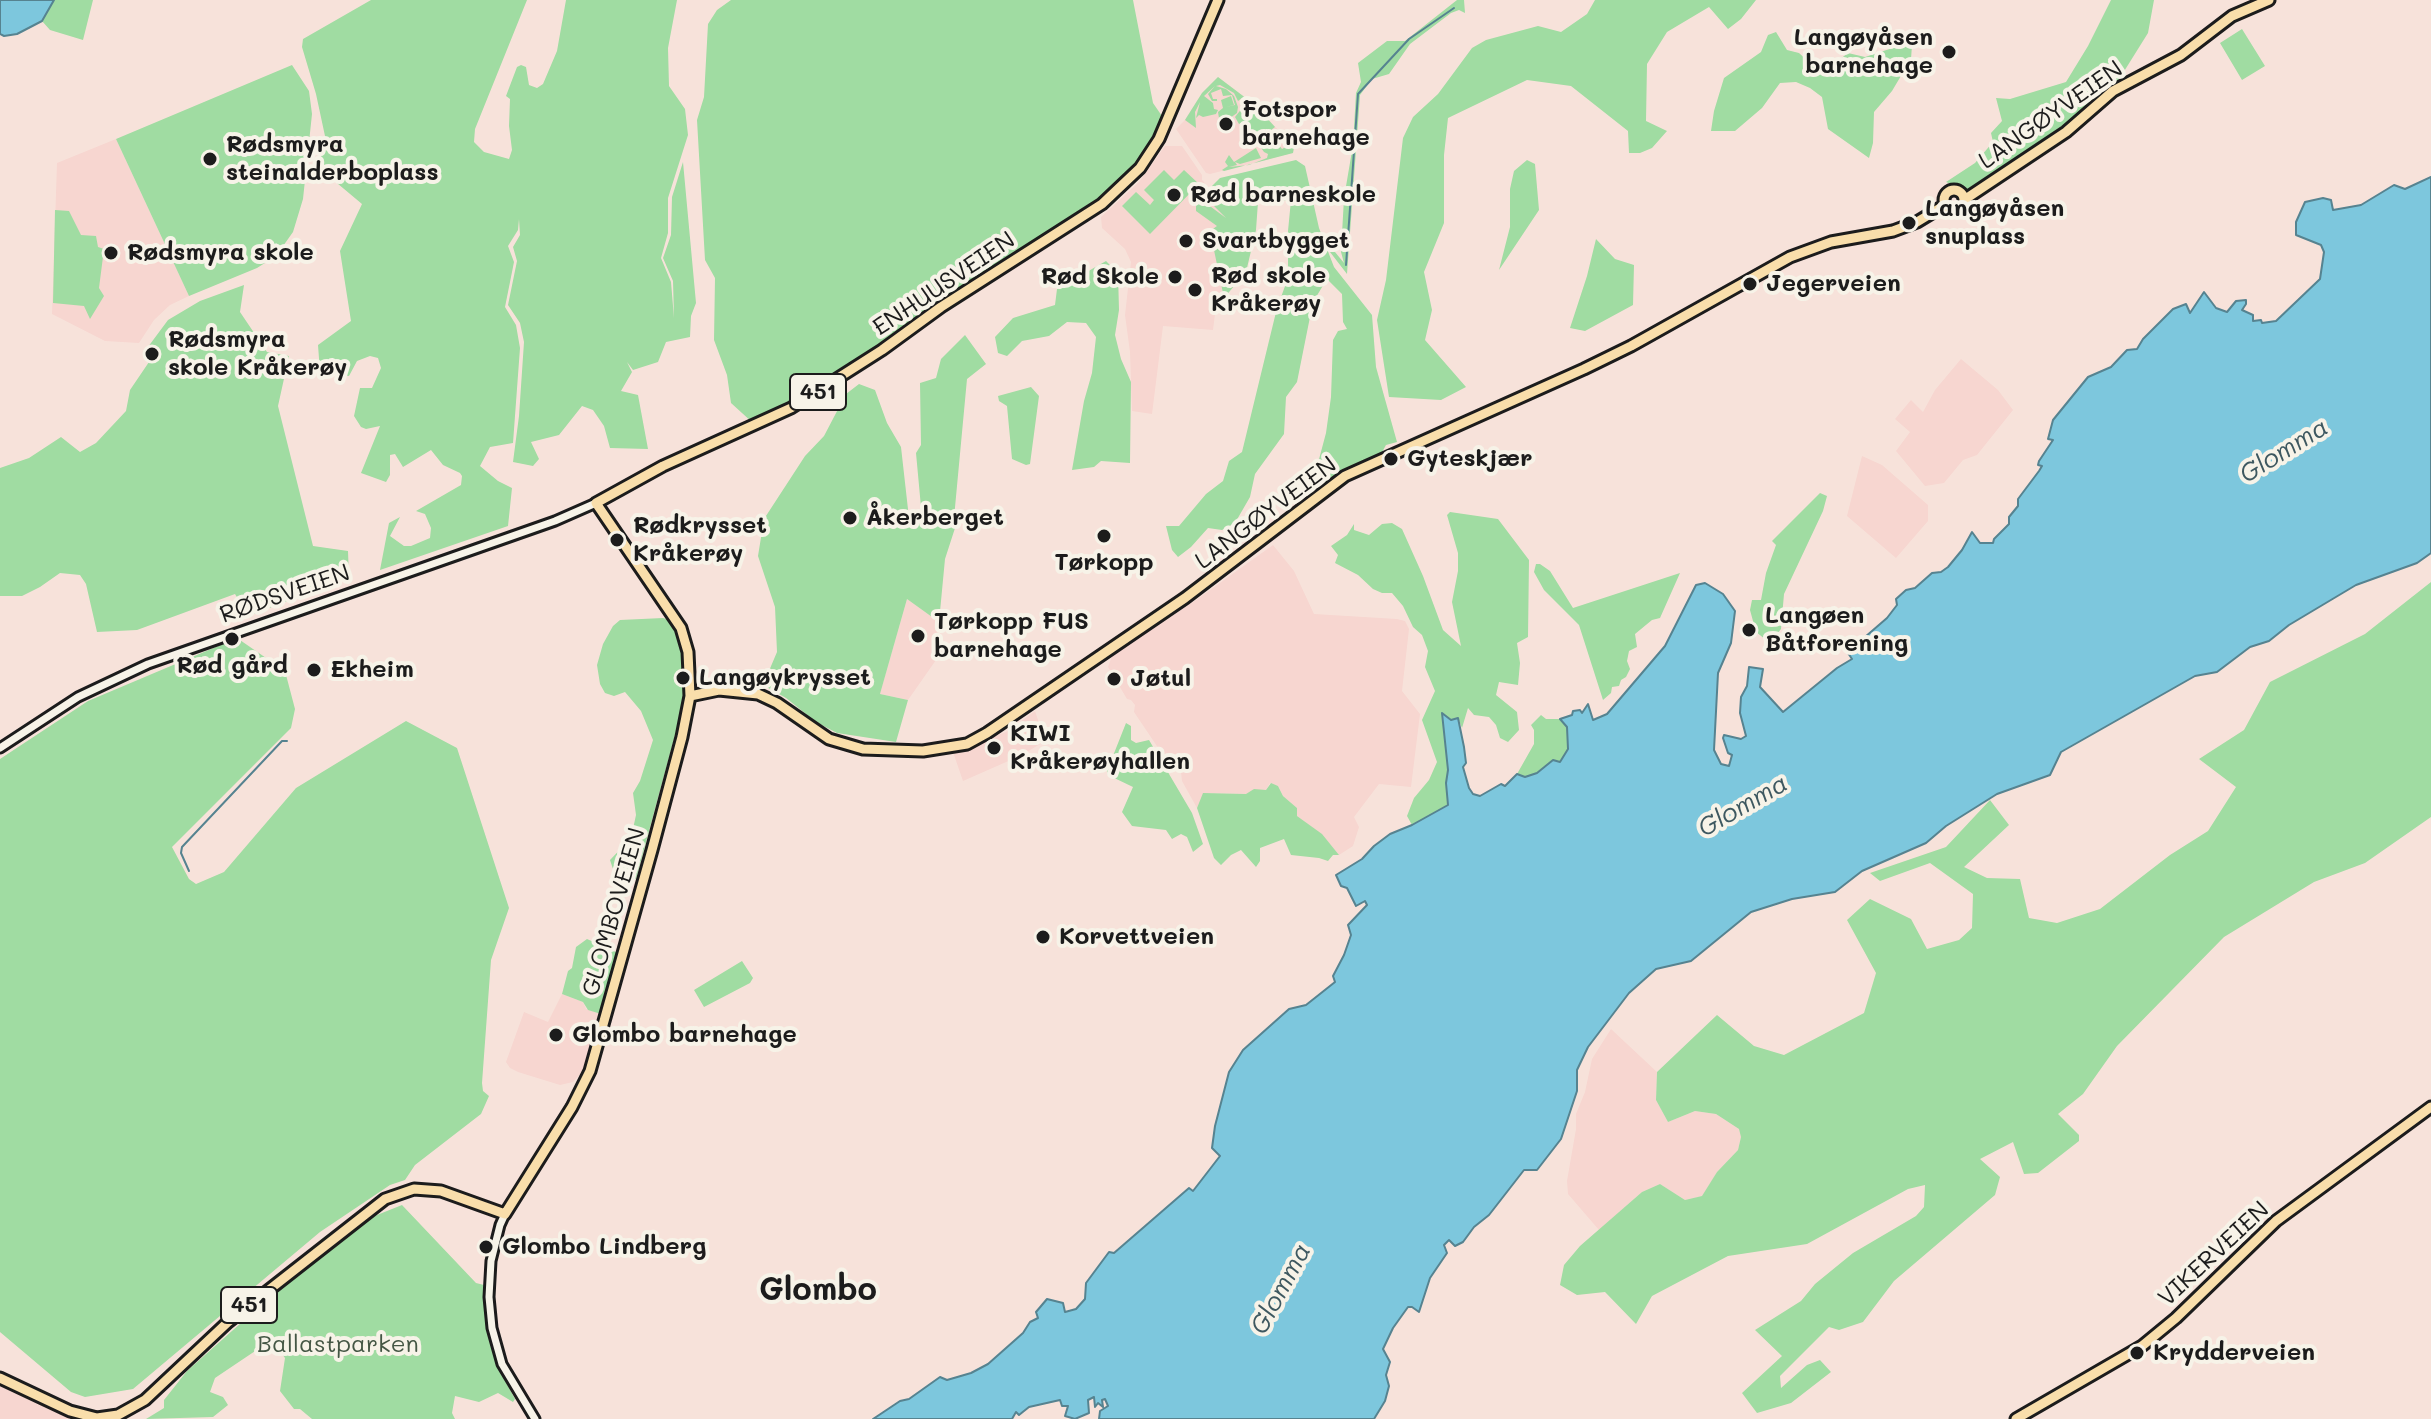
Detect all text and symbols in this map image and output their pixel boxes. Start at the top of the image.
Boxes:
place label: Langøyåsen barnehage [1794,24,1933,80]
marker: Langøyåsen barnehage [1940,43,1958,61]
street label: LANGØYVEIEN [1973,55,2129,175]
place label: Fotspor barnehage [1242,96,1370,152]
marker: Fotspor barnehage [1217,115,1235,133]
place label: Rødsmyra steinalderboplass [226,131,439,187]
marker: Rødsmyra steinalderboplass [201,150,219,168]
place label: Rød barneskole [1190,181,1376,209]
marker: Rød barneskole [1165,186,1183,204]
place label: Langøyåsen snuplass [1925,195,2064,251]
marker: Langøyåsen snuplass [1900,214,1918,232]
street label: ENHUUSVEIEN [867,226,1021,342]
place label: Svartbygget [1202,227,1350,255]
marker: Svartbygget [1177,232,1195,250]
place label: Rødsmyra skole [127,239,314,267]
marker: Rødsmyra skole [102,244,120,262]
place label: Rød skole Kråkerøy [1211,262,1326,318]
place label: Rød Skole [1041,263,1159,291]
marker: Rød Skole [1166,268,1184,286]
place label: Jegerveien [1766,270,1901,298]
marker: Jegerveien [1741,275,1759,293]
marker: Rød skole Kråkerøy [1186,281,1204,299]
place label: Rødsmyra skole Kråkerøy [168,326,347,382]
marker: Rødsmyra skole Kråkerøy [143,345,161,363]
road number: 451 [790,374,846,410]
water label: Glomma [2234,412,2334,490]
place label: Gyteskjær [1407,445,1532,473]
marker: Gyteskjær [1382,450,1400,468]
street label: LANGØYVEIEN [1190,451,1342,575]
place label: Åkerberget [866,504,1004,532]
marker: Åkerberget [841,509,859,527]
place label: Rødkrysset Kråkerøy [633,512,767,568]
marker: Tørkopp [1095,527,1113,545]
marker: Rødkrysset Kråkerøy [608,531,626,549]
place label: Tørkopp [1055,549,1153,577]
street label: RØDSVEIEN [216,558,354,630]
place label: Langøen Båtforening [1765,602,1908,658]
place label: Tørkopp FUS barnehage [934,608,1089,664]
marker: Langøen Båtforening [1740,621,1758,639]
marker: Tørkopp FUS barnehage [909,627,927,645]
marker: Rød gård [223,630,241,648]
place label: Rød gård [176,652,288,680]
place label: Ekheim [330,656,414,684]
marker: Ekheim [305,661,323,679]
place label: Langøykrysset [699,664,871,692]
place label: Jøtul [1130,665,1191,693]
marker: Langøykrysset [674,669,692,687]
marker: Jøtul [1105,670,1123,688]
place label: KIWI Kråkerøyhallen [1010,720,1190,776]
marker: KIWI Kråkerøyhallen [985,739,1003,757]
water label: Glomma [1692,768,1794,844]
street label: GLOMBOVEIEN [576,825,652,999]
place label: Korvettveien [1059,923,1214,951]
marker: Korvettveien [1034,928,1052,946]
place label: Glombo barnehage [572,1021,797,1049]
marker: Glombo barnehage [547,1026,565,1044]
street label: VIKERVEIEN [2153,1195,2275,1313]
place label: Glombo Lindberg [502,1233,706,1261]
marker: Glombo Lindberg [477,1238,495,1256]
water label: Glomma [1244,1238,1318,1340]
district label: Glombo [759,1271,877,1309]
road number: 451 [221,1287,277,1323]
park label: Ballastparken [257,1331,419,1359]
place label: Krydderveien [2153,1339,2315,1367]
marker: Krydderveien [2128,1344,2146,1362]

